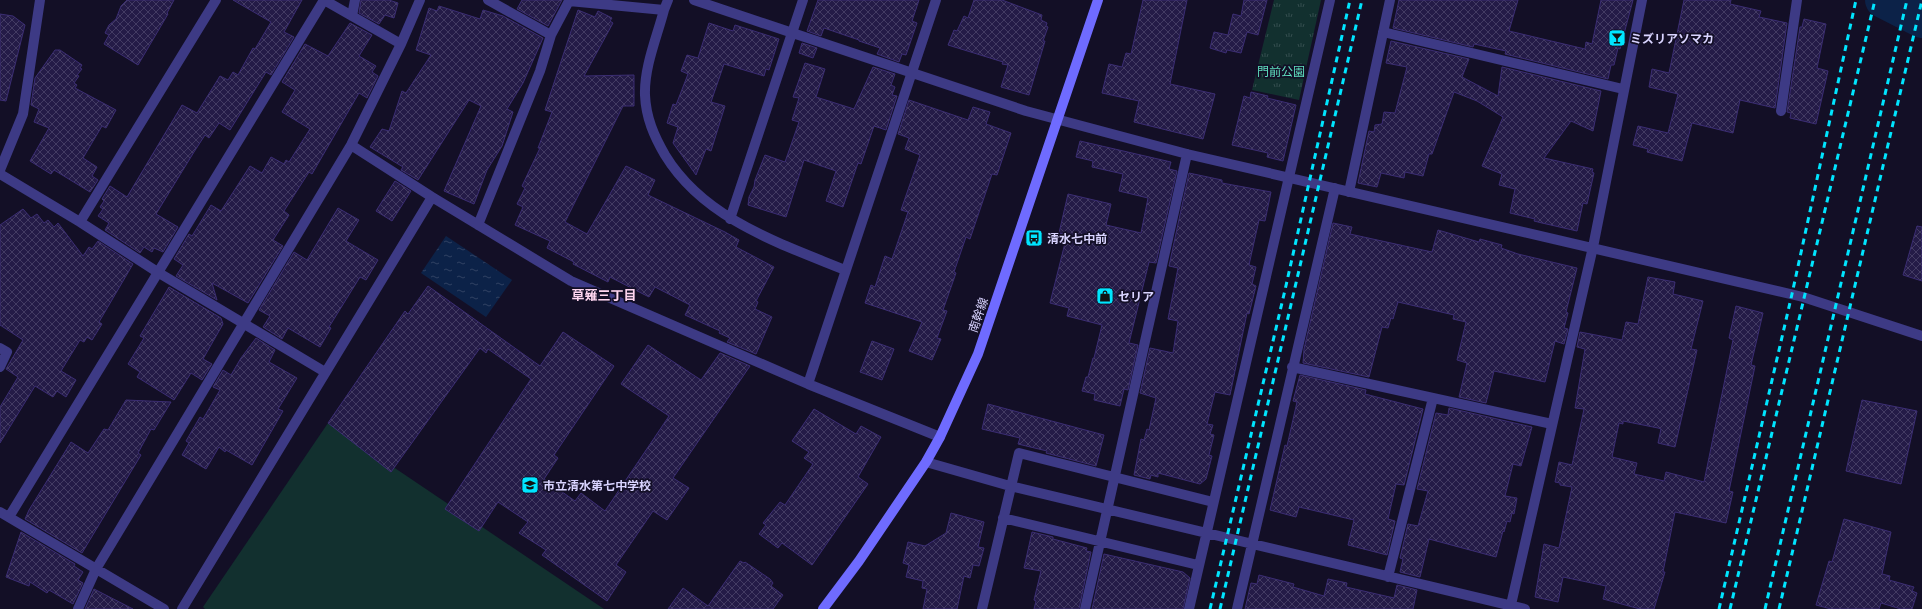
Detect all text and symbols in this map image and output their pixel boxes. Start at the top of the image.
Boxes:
bar icon: ミズリアソマカ [1607,28,1627,48]
place label: ミズリアソマカ [1630,31,1714,46]
park label: 門前公園 [1257,64,1305,79]
bus stop icon: 清水七中前 [1024,228,1044,248]
place label: 清水七中前 [1047,231,1107,246]
shop icon: セリア [1095,286,1115,306]
district label: 草薙三丁目 [571,287,637,303]
place label: セリア [1118,289,1154,304]
street label: 南幹線 [965,296,991,334]
school or university icon: 市立清水第七中学校 [520,475,540,495]
place label: 市立清水第七中学校 [543,478,651,493]

